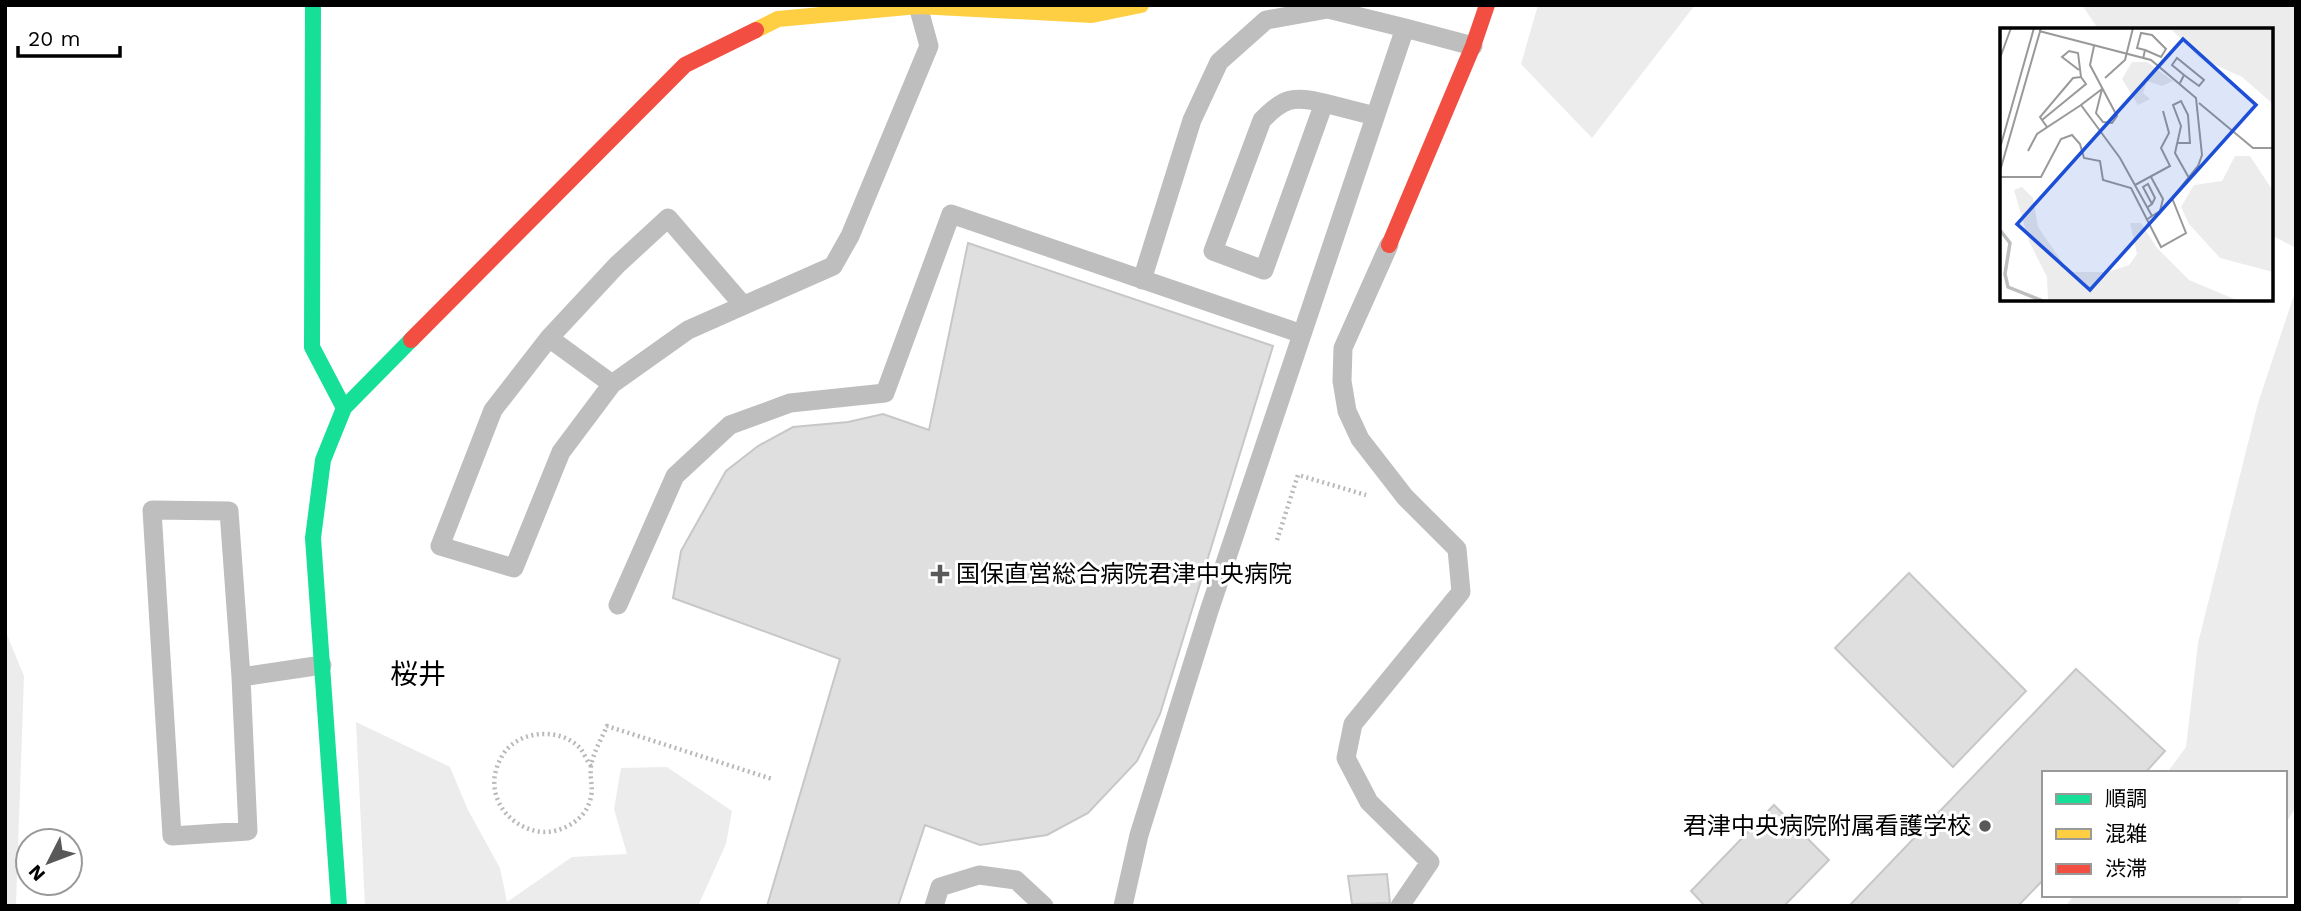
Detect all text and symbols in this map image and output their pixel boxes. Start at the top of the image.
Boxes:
scale bar [18,14,119,58]
text: 20 m [28,26,80,51]
inset map [2000,28,2273,301]
place label: 国保直営総合病院君津中央病院 [956,560,1292,588]
marker: 国保直営総合病院君津中央病院 [930,564,950,584]
district label: 桜井 [390,658,446,691]
legend [2042,771,2287,897]
text: 順調 [2105,786,2147,811]
place label: 君津中央病院附属看護学校 [1683,812,1971,840]
marker: 君津中央病院附属看護学校 [1977,818,1993,834]
text: 混雑 [2105,821,2147,846]
north arrow [14,827,84,897]
text: 渋滞 [2105,856,2147,881]
text: N [23,860,50,886]

